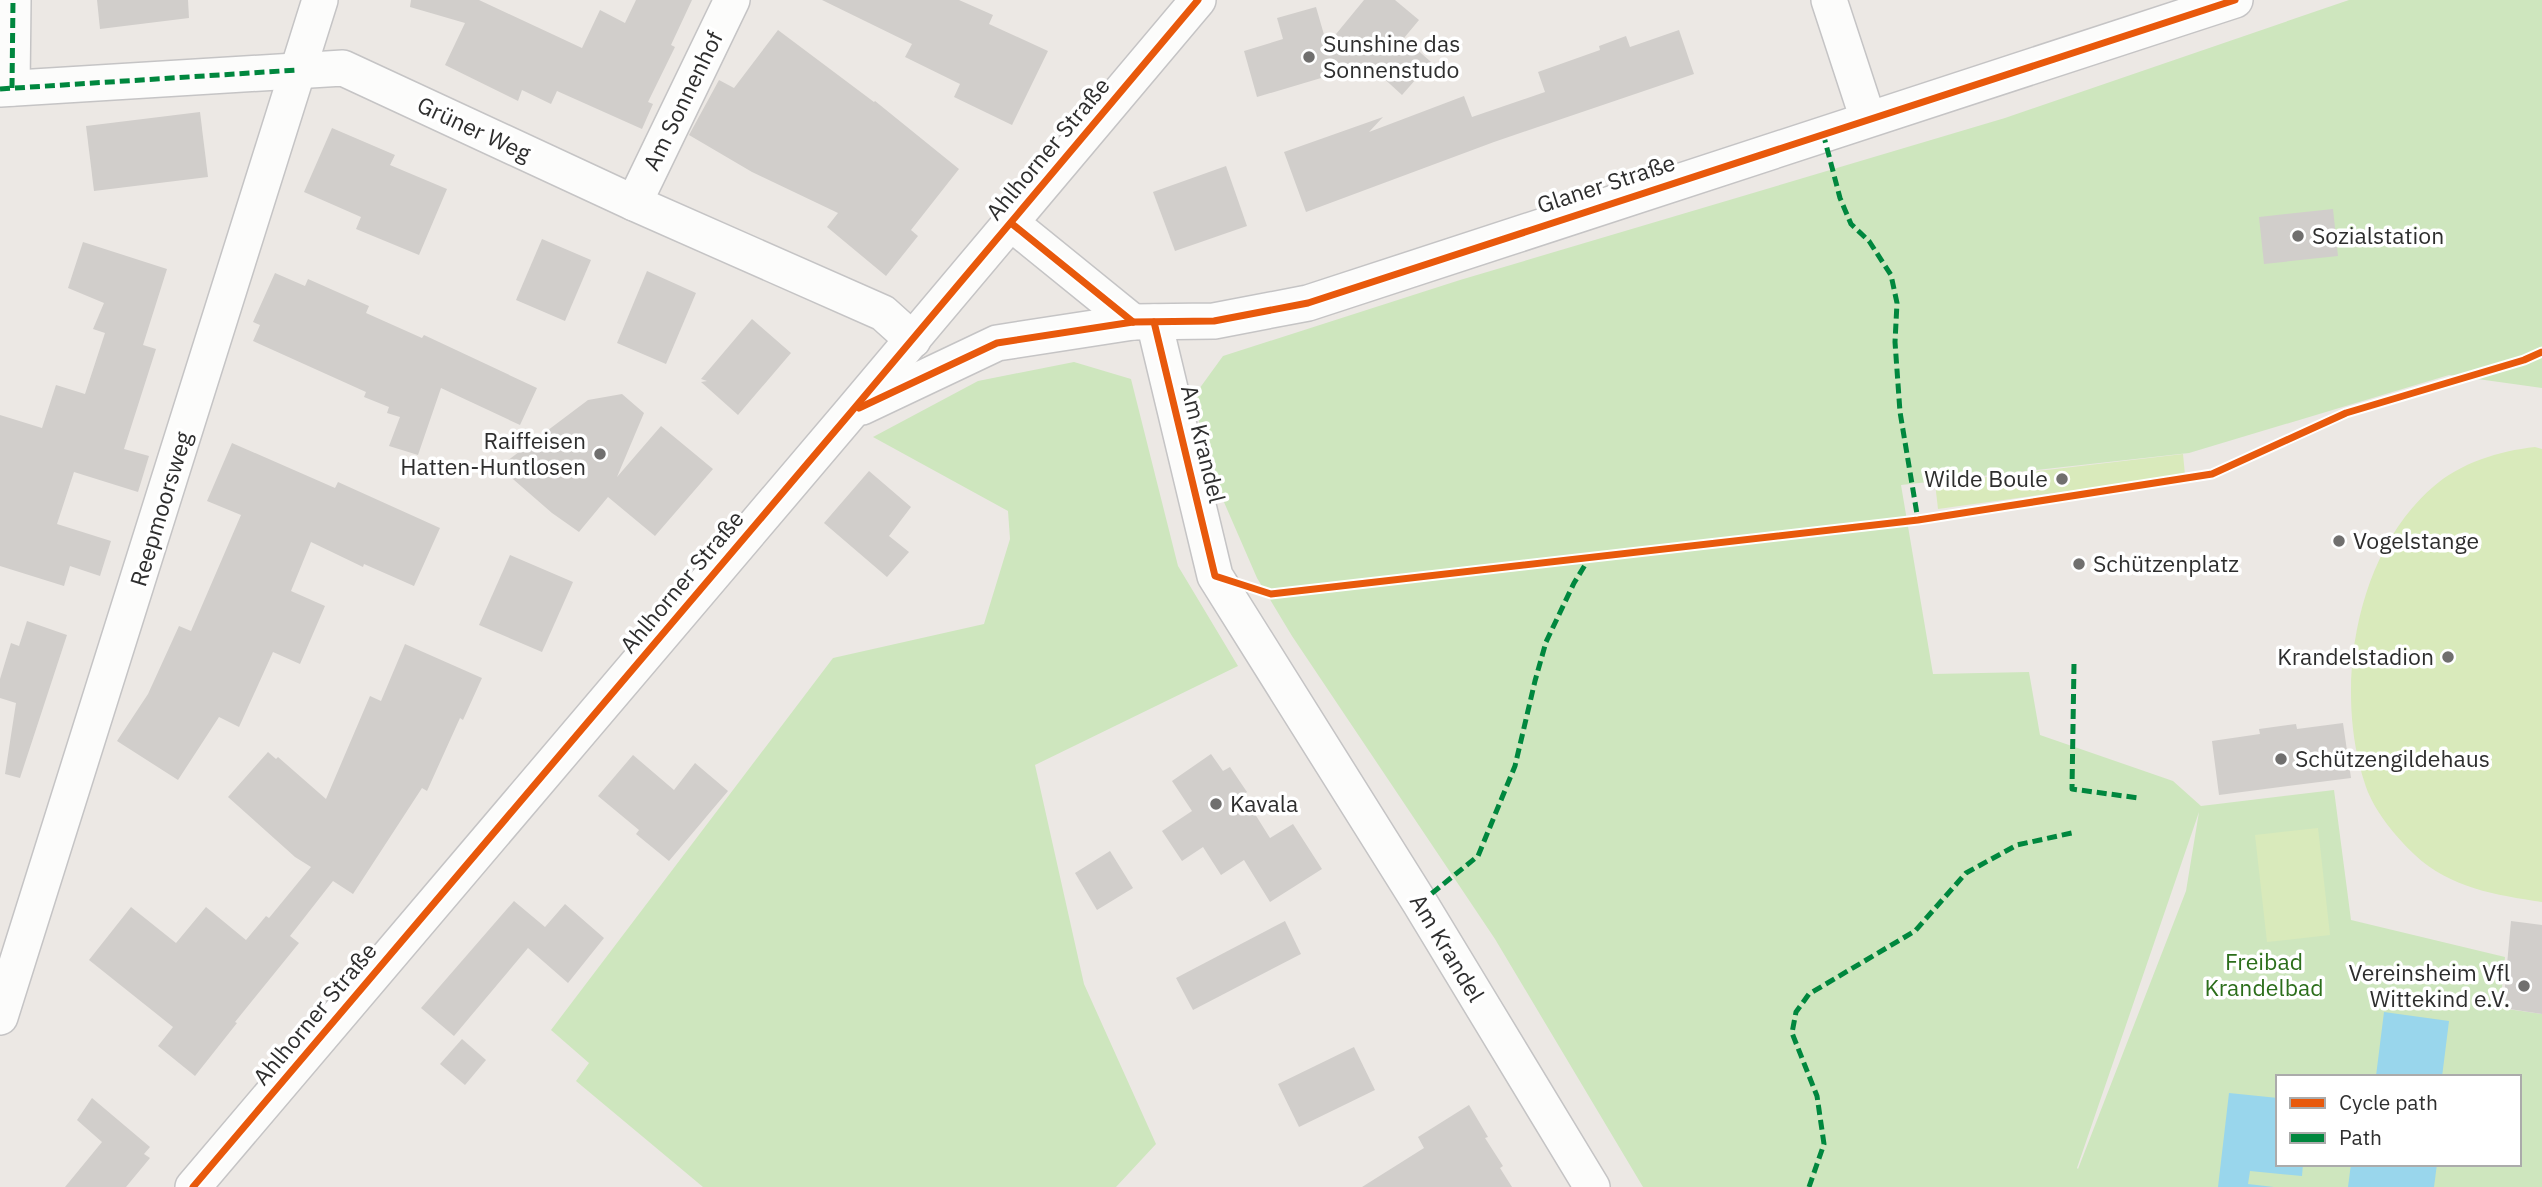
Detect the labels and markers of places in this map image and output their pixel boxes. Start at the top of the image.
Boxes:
place label: Sunshine das Sonnenstudo [1323,28,1460,84]
marker: Sunshine das Sonnenstudo [1301,49,1317,65]
place label: Sozialstation [2312,220,2444,250]
marker: Sozialstation [2290,228,2306,244]
place label: Raiffeisen Hatten-Huntlosen [400,425,586,481]
marker: Raiffeisen Hatten-Huntlosen [592,446,608,462]
place label: Wilde Boule [1924,463,2048,493]
marker: Wilde Boule [2054,471,2070,487]
place label: Vogelstange [2353,525,2479,555]
marker: Vogelstange [2331,533,2347,549]
place label: Schützenplatz [2093,548,2239,578]
marker: Schützenplatz [2071,556,2087,572]
place label: Krandelstadion [2277,641,2434,671]
marker: Krandelstadion [2440,649,2456,665]
place label: Schützengildehaus [2295,743,2490,773]
marker: Schützengildehaus [2273,751,2289,767]
place label: Kavala [1230,788,1298,818]
marker: Kavala [1208,796,1224,812]
place label: Vereinsheim Vfl Wittekind e.V. [2348,957,2510,1013]
marker: Vereinsheim Vfl Wittekind e.V. [2516,978,2532,994]

